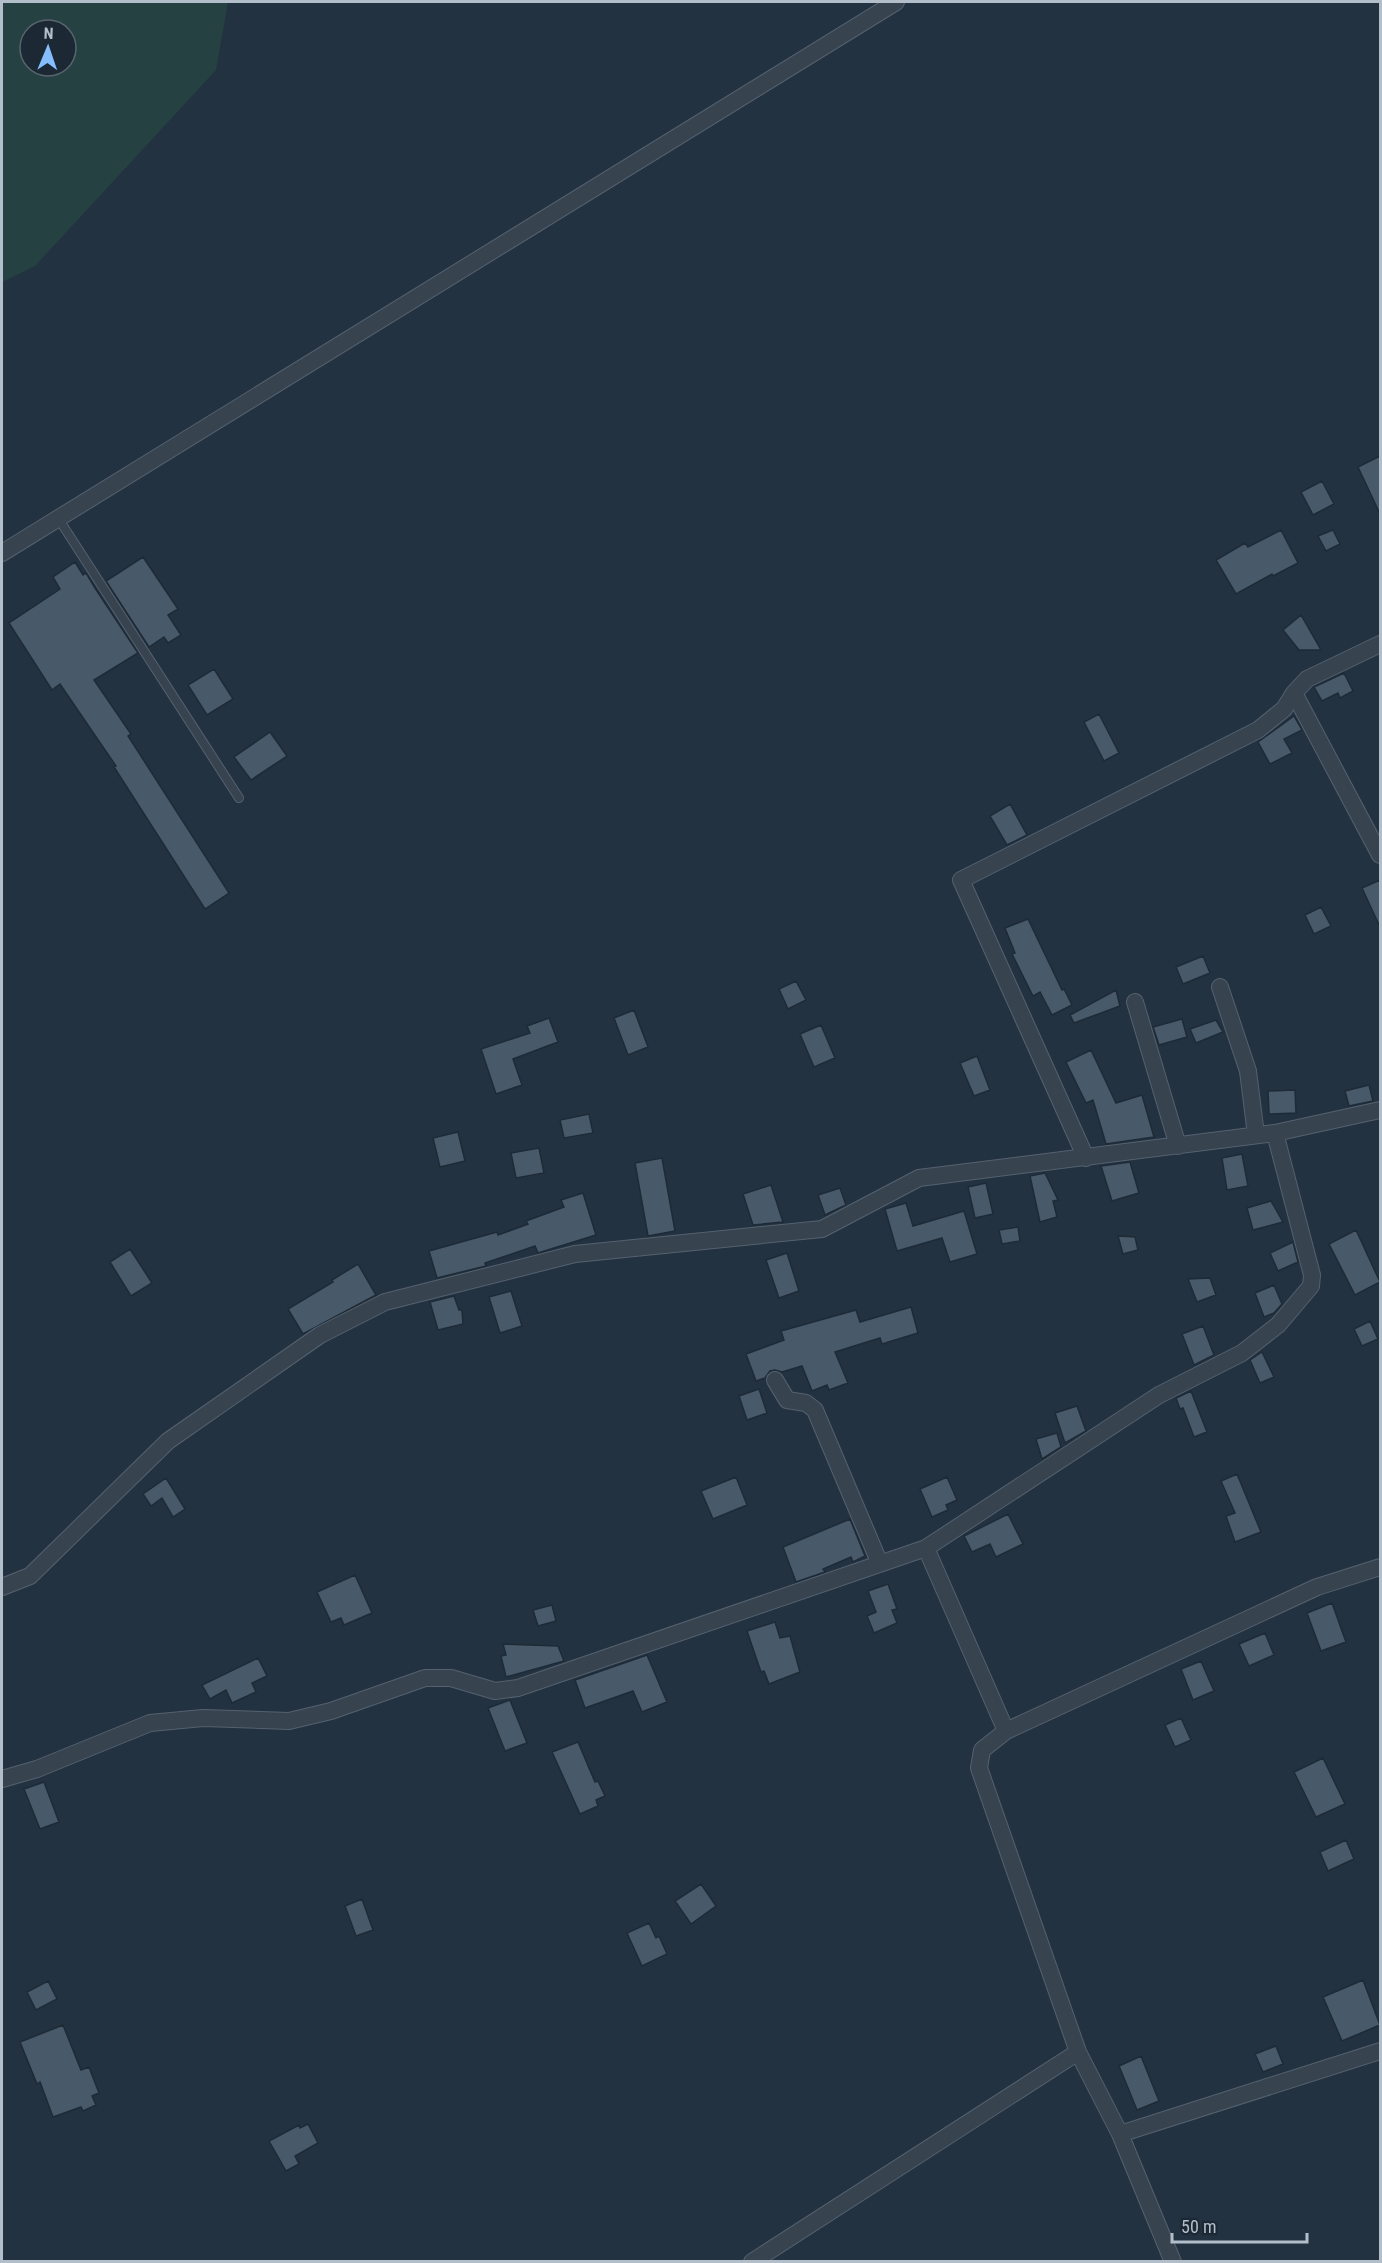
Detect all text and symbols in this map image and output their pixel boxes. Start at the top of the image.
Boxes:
north arrow [18,18,78,78]
text: N [43,24,54,43]
scale bar [1172,2206,1307,2244]
text: 50 m [1181,2216,1216,2237]

